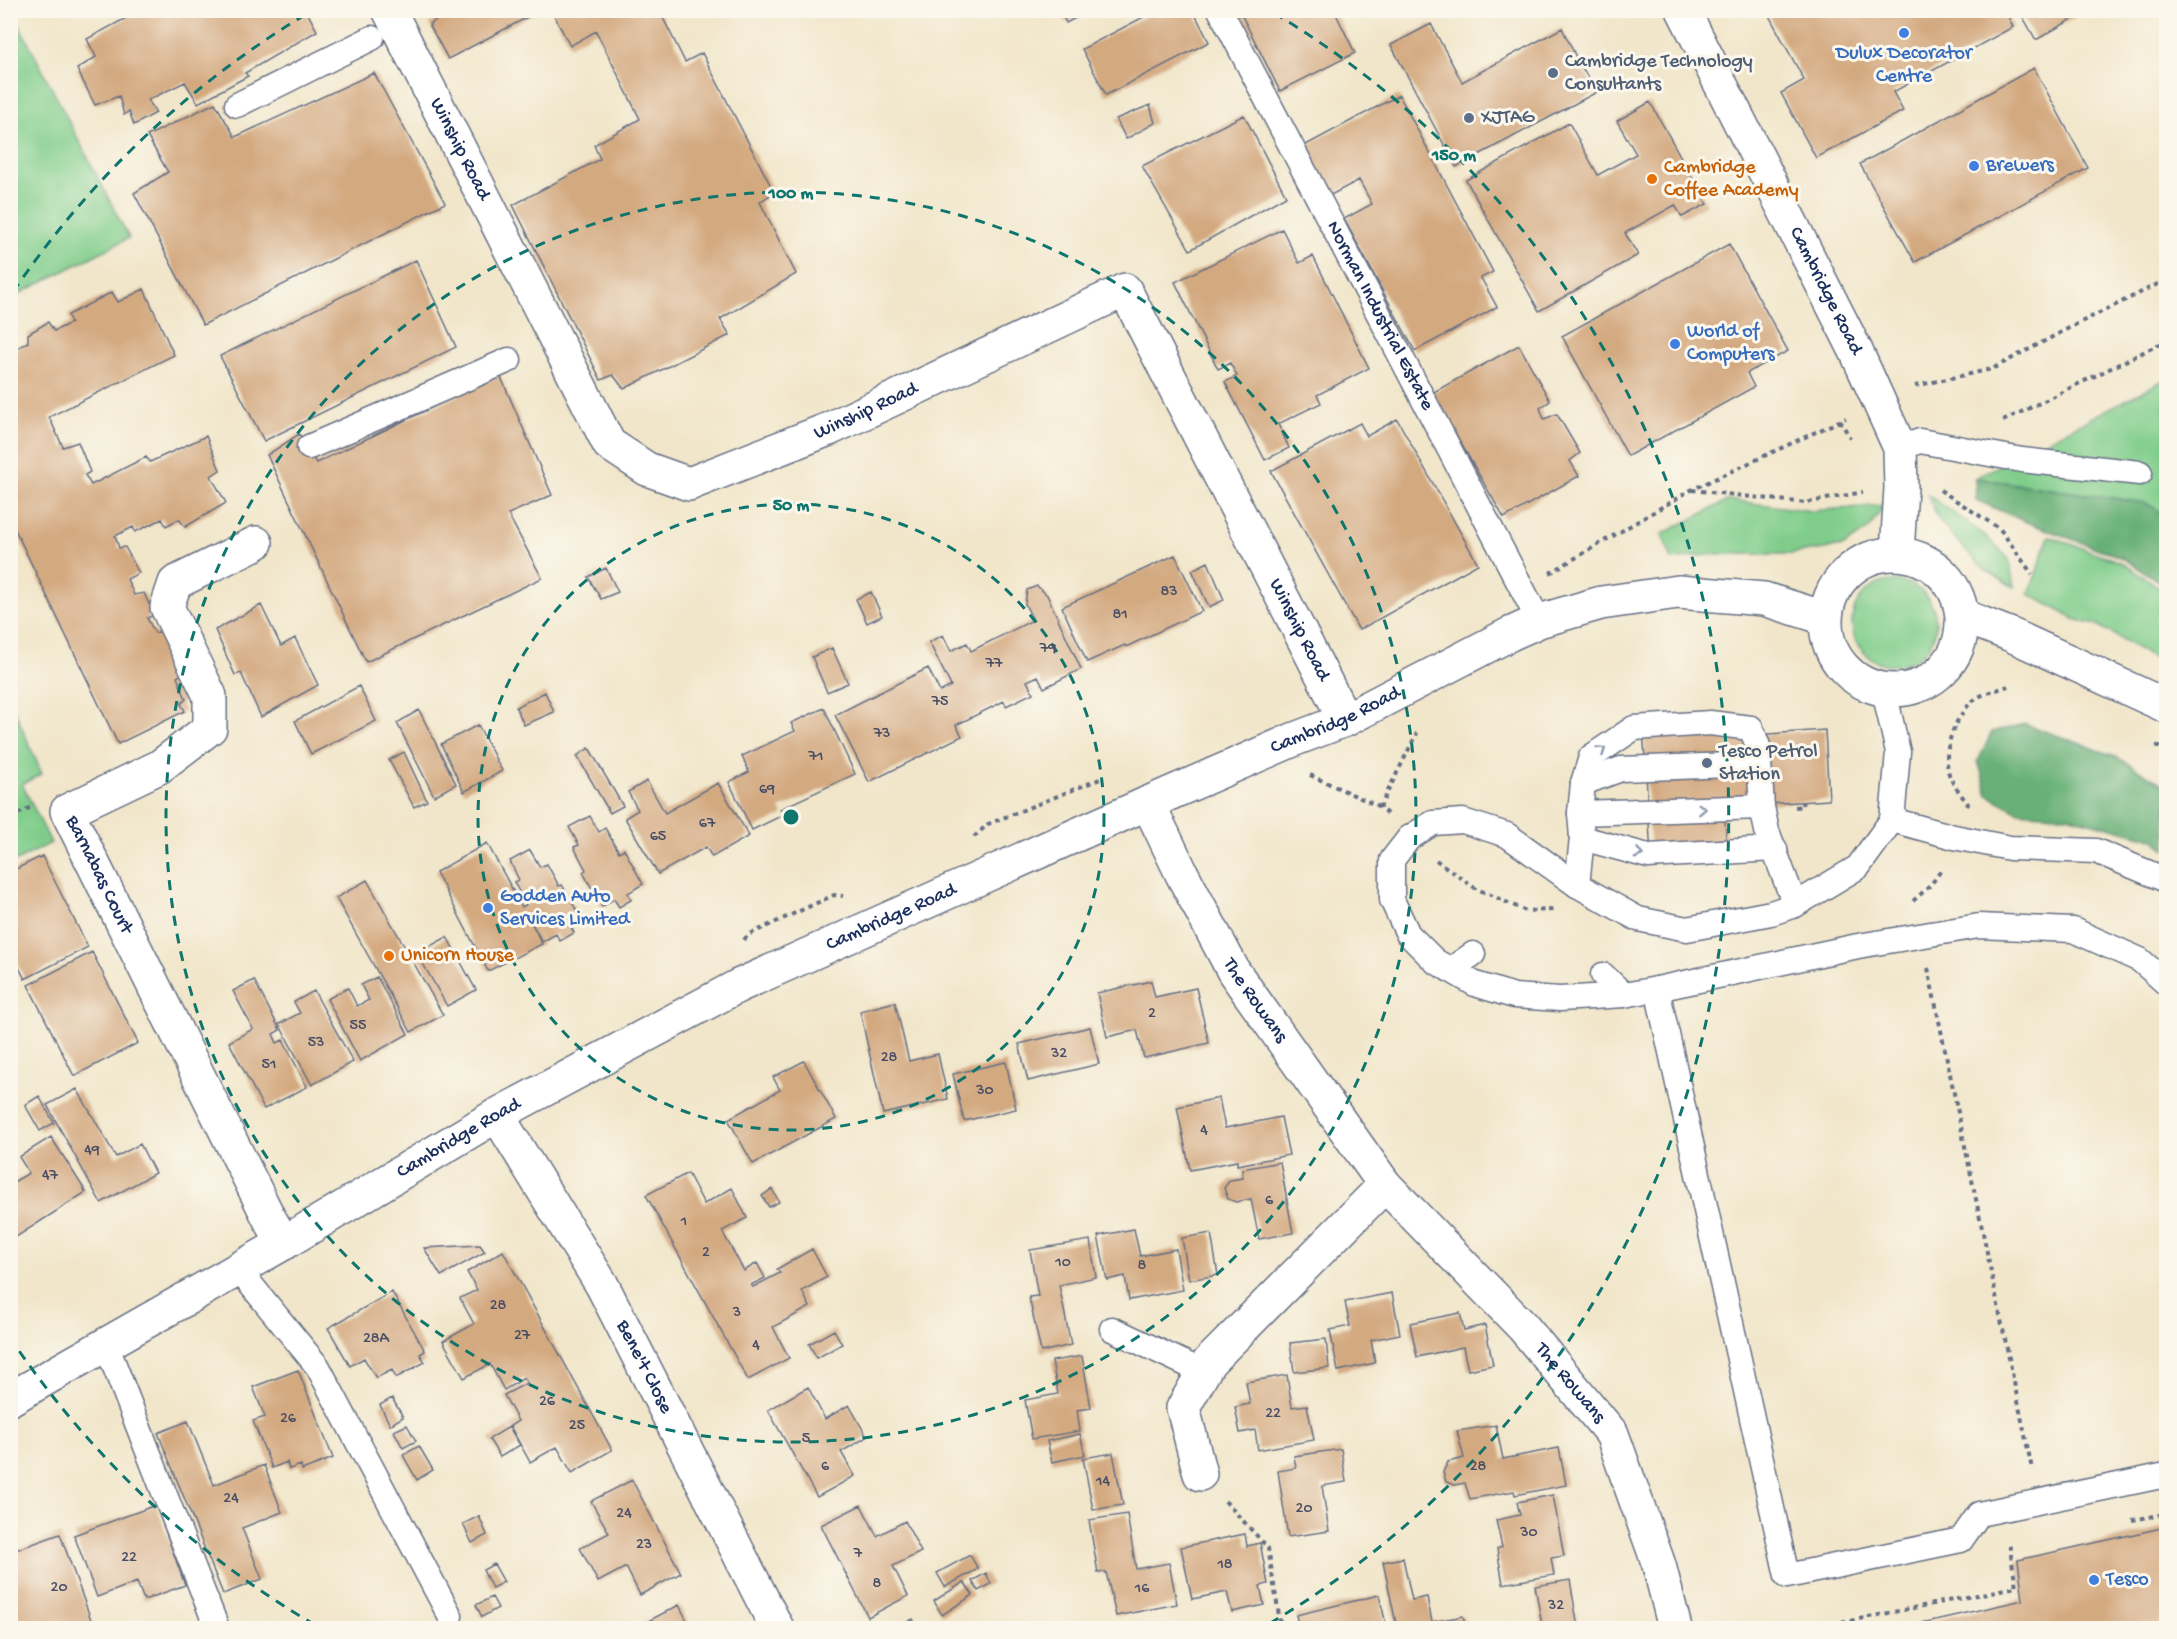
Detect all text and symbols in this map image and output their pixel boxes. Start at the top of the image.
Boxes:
marker: Dulux Decorator Centre [1897,26,1911,40]
place label: Dulux Decorator Centre [1834,43,1974,89]
place label: Cambridge Technology Consultants [1565,51,1753,97]
marker: Cambridge Technology Consultants [1546,66,1560,80]
street label: Winship Road [424,94,496,206]
place label: XJTAG [1480,107,1536,130]
marker: XJTAG [1462,111,1476,125]
text: 150 m [1431,146,1476,167]
place label: Brewers [1985,155,2055,178]
place label: Cambridge Coffee Academy [1664,157,1799,203]
marker: Brewers [1967,159,1981,173]
marker: Cambridge Coffee Academy [1645,172,1659,186]
text: 100 m [768,184,814,205]
street label: Norman Industrial Estate [1321,217,1439,415]
street label: Cambridge Road [1784,223,1868,361]
place label: World of Computers [1687,321,1775,367]
marker: World of Computers [1668,337,1682,351]
street label: Winship Road [811,376,924,445]
text: 50 m [773,496,810,517]
street label: Winship Road [1263,575,1336,687]
house number: 83 [1160,583,1178,602]
house number: 81 [1112,606,1128,625]
house number: 79 [1039,640,1056,659]
house number: 77 [985,655,1003,674]
street label: Cambridge Road [1267,681,1406,760]
house number: 75 [931,693,948,712]
house number: 73 [873,725,890,744]
place label: Tesco Petrol Station [1718,741,1818,787]
one-way arrow [1595,746,1606,757]
house number: 71 [808,748,823,767]
marker: Tesco Petrol Station [1700,756,1714,770]
house number: 69 [759,781,775,800]
one-way arrow [1697,803,1706,815]
centre of rings [781,807,801,827]
street label: Barnabas Court [59,811,138,939]
house number: 67 [699,815,716,834]
house number: 65 [650,828,666,847]
one-way arrow [1633,846,1643,859]
street label: Cambridge Road [823,878,962,957]
place label: Godden Auto Services Limited [500,886,632,932]
marker: Godden Auto Services Limited [481,901,495,915]
place label: Unicorn House [401,945,514,968]
marker: Unicorn House [382,949,396,963]
street label: The Rowans [1217,954,1292,1048]
house number: 2 [1148,1005,1156,1024]
house number: 55 [350,1017,366,1036]
house number: 53 [308,1034,324,1053]
house number: 32 [1050,1045,1067,1064]
house number: 28 [881,1049,898,1068]
house number: 51 [262,1056,276,1075]
house number: 30 [975,1082,994,1101]
street label: Cambridge Road [393,1092,527,1184]
house number: 4 [1200,1122,1208,1141]
house number: 49 [84,1142,100,1161]
house number: 47 [42,1167,59,1186]
house number: 6 [1265,1192,1274,1211]
house number: 1 [680,1213,687,1232]
house number: 2 [702,1244,710,1263]
house number: 10 [1054,1254,1071,1273]
house number: 8 [1138,1257,1147,1276]
house number: 28 [490,1297,507,1316]
house number: 3 [732,1304,741,1323]
street label: Bene't Close [610,1316,678,1418]
house number: 27 [514,1327,531,1346]
house number: 28A [363,1330,391,1349]
house number: 4 [752,1337,760,1356]
street label: The Rowans [1529,1338,1610,1429]
house number: 26 [539,1393,556,1412]
house number: 22 [1265,1405,1281,1424]
house number: 26 [280,1410,297,1429]
house number: 25 [569,1417,585,1436]
house number: 5 [802,1430,810,1449]
house number: 6 [821,1458,830,1477]
house number: 28 [1470,1458,1487,1477]
house number: 14 [1095,1473,1110,1492]
house number: 24 [223,1490,239,1509]
house number: 20 [1296,1500,1312,1519]
house number: 24 [616,1505,632,1524]
house number: 30 [1519,1524,1538,1543]
house number: 23 [636,1536,652,1555]
house number: 7 [853,1545,863,1564]
house number: 22 [121,1549,137,1568]
house number: 18 [1216,1556,1233,1575]
place label: Tesco [2105,1569,2149,1592]
marker: Tesco [2087,1573,2101,1587]
house number: 8 [873,1575,882,1594]
house number: 20 [51,1579,67,1598]
house number: 16 [1134,1580,1150,1599]
house number: 32 [1547,1597,1564,1616]

